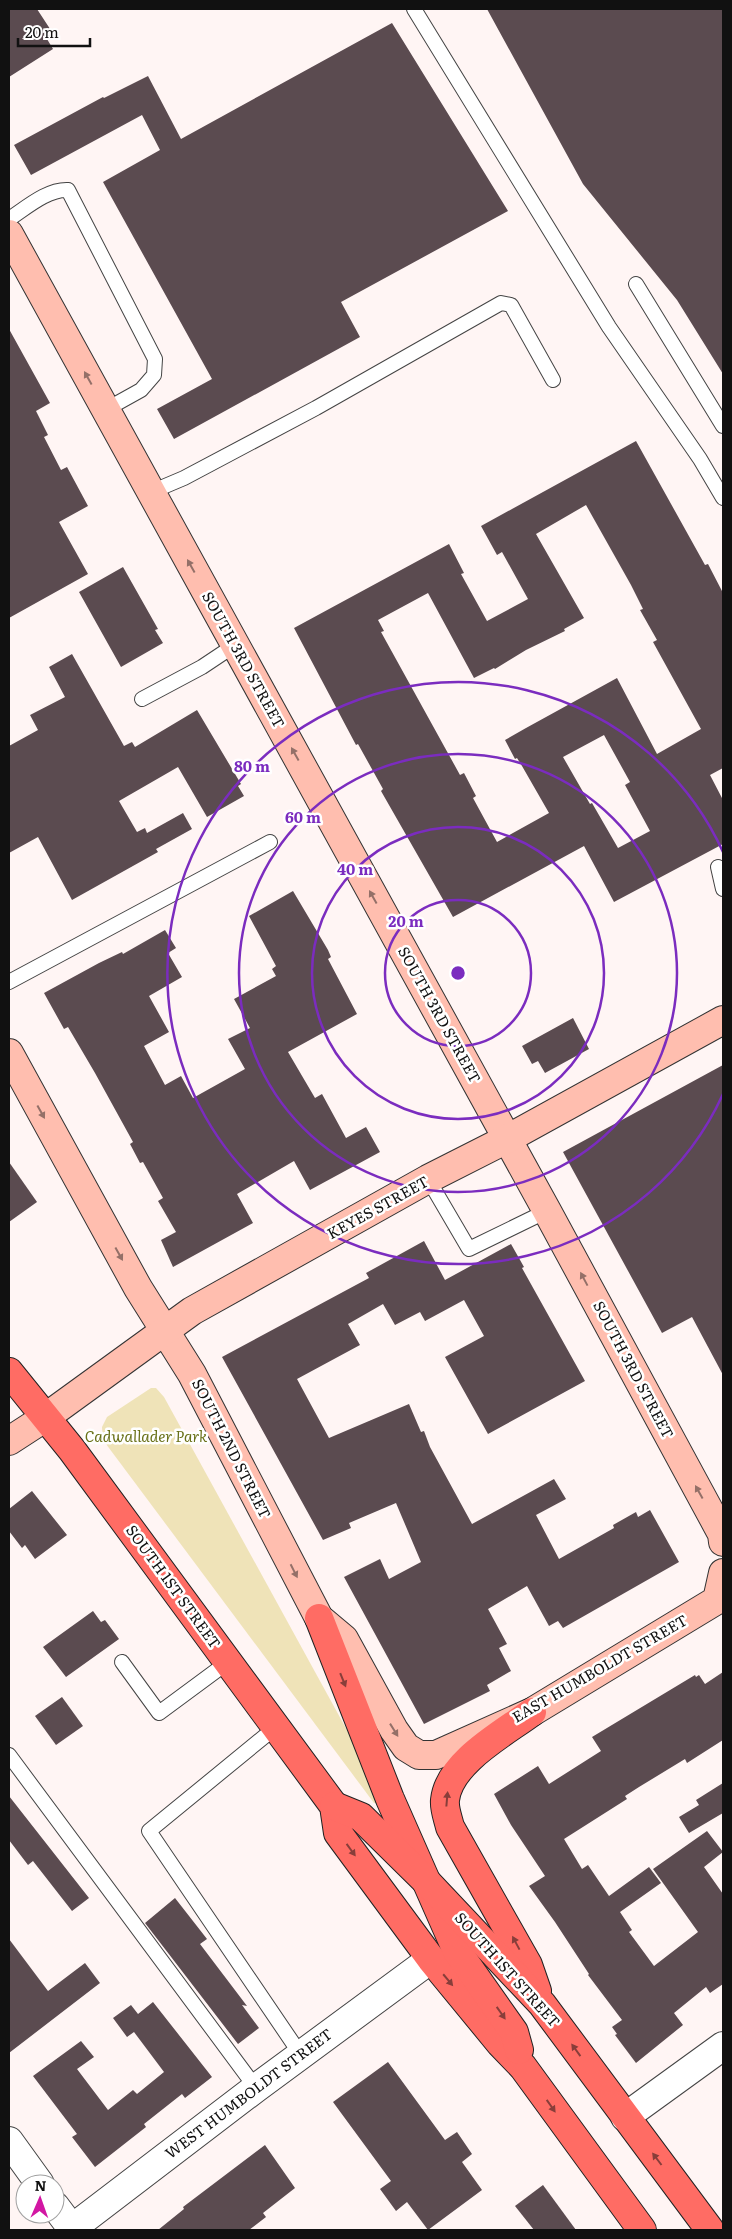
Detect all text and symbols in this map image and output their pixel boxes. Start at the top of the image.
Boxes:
scale bar [18,15,90,47]
text: 20 m [25,20,59,43]
one-way arrow [84,370,92,385]
one-way arrow [187,559,196,573]
street label: SOUTH 3RD STREET [197,587,291,732]
one-way arrow [291,747,299,762]
text: 80 m [234,754,270,777]
text: 60 m [285,805,321,828]
text: 40 m [337,857,373,880]
one-way arrow [369,890,378,903]
text: 20 m [388,909,424,932]
street label: SOUTH 3RD STREET [393,942,487,1087]
centre of rings [449,964,467,982]
one-way arrow [37,1104,45,1119]
street label: KEYES STREET [322,1169,432,1244]
one-way arrow [115,1247,124,1261]
one-way arrow [579,1273,588,1286]
street label: SOUTH 3RD STREET [588,1296,680,1442]
street label: SOUTH 2ND STREET [187,1374,278,1522]
park label: Cadwallader Park [85,1424,208,1447]
one-way arrow [694,1485,703,1498]
street label: SOUTH 1ST STREET [121,1519,227,1653]
one-way arrow [290,1563,298,1578]
street label: EAST HUMBOLDT STREET [507,1608,691,1727]
one-way arrow [340,1673,348,1687]
one-way arrow [389,1723,399,1736]
one-way arrow [443,1790,451,1806]
one-way arrow [345,1843,356,1856]
street label: SOUTH 1ST STREET [450,1906,566,2032]
one-way arrow [512,1936,520,1950]
one-way arrow [442,1973,453,1986]
one-way arrow [496,2007,506,2020]
street label: WEST HUMBOLDT STREET [159,2022,337,2164]
one-way arrow [571,2043,581,2057]
one-way arrow [546,2099,556,2112]
one-way arrow [652,2153,663,2166]
north arrow [15,2174,65,2224]
text: N [34,2175,47,2195]

